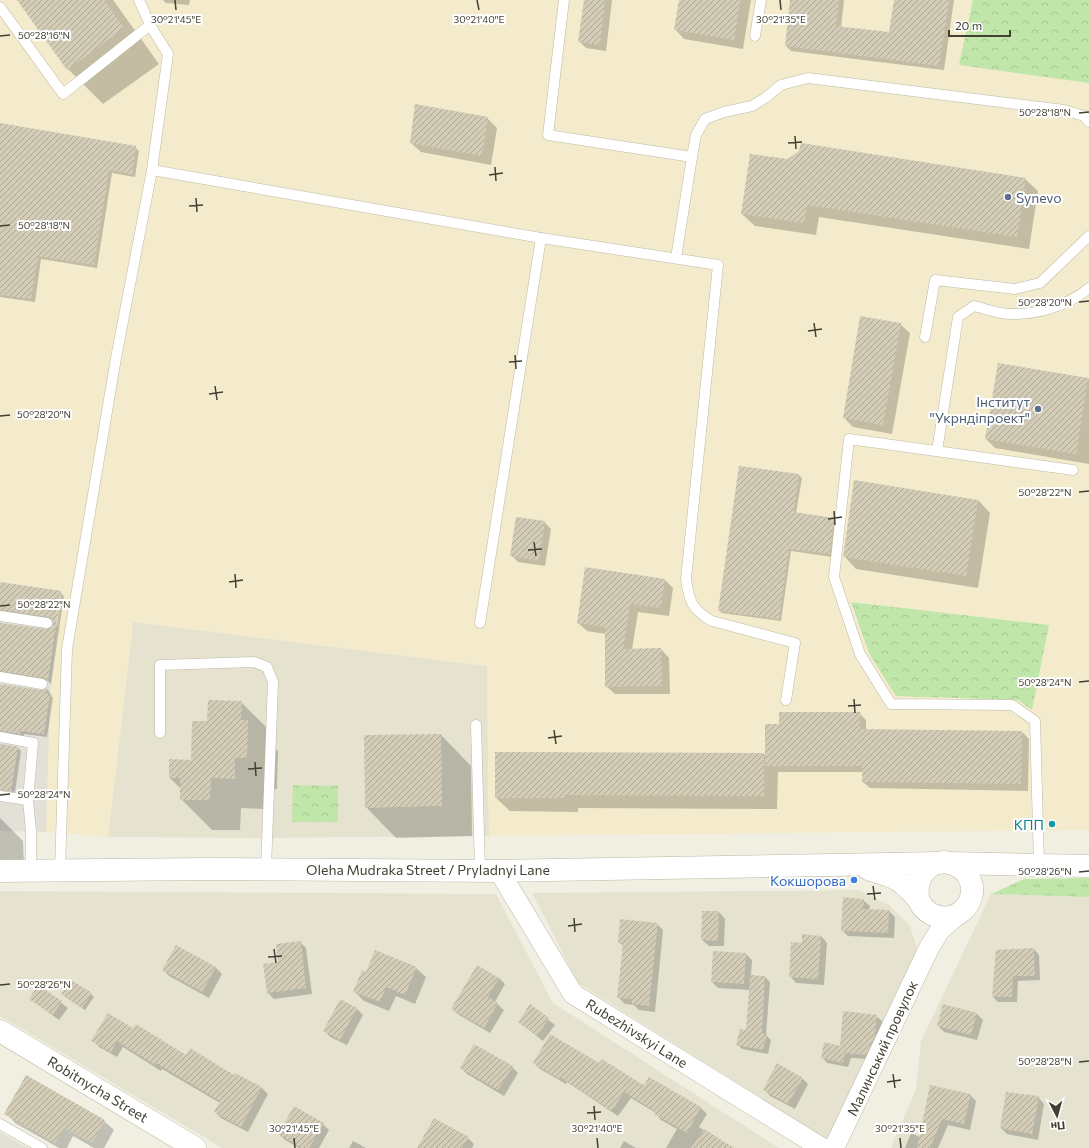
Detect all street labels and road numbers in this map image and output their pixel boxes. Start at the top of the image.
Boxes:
street label: Oleha Mudraka Street / Pryladnyi Lane [306,861,550,878]
street label: Малинський провулок [843,977,921,1118]
street label: Rubezhivskyi Lane [583,995,691,1071]
street label: Robitnycha Street [45,1052,152,1126]

